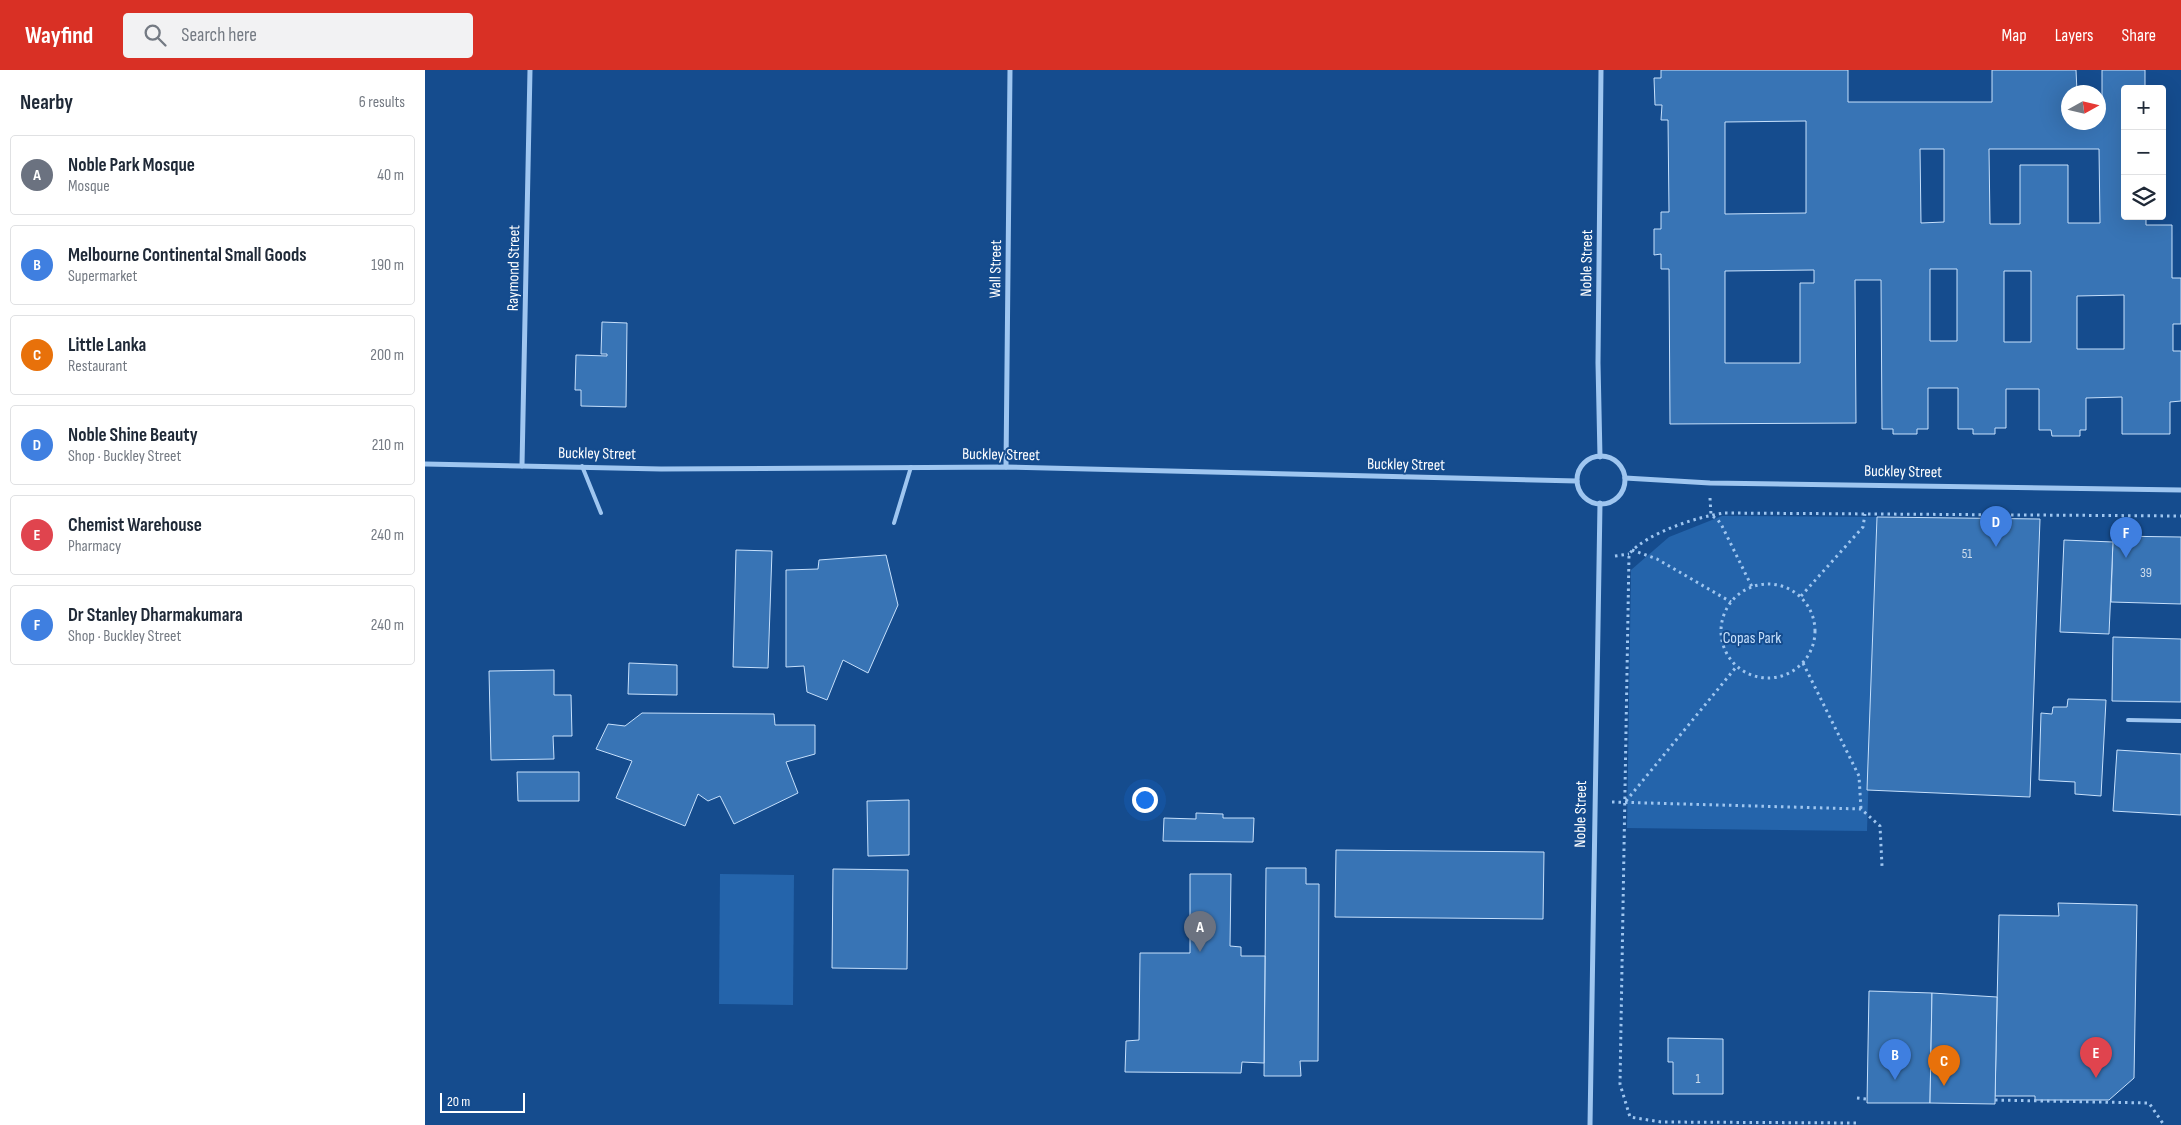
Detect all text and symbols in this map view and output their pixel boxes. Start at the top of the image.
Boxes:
search box [123,13,473,58]
text: Wayfind [25,21,93,50]
icon: search [141,21,169,49]
text: Search here [181,24,257,47]
text: Map [2002,25,2027,46]
text: Layers [2055,25,2094,46]
text: Share [2122,25,2156,46]
north arrow [2061,85,2106,130]
map controls [2121,85,2166,220]
button: + [2121,85,2166,130]
text: Nearby [20,90,73,115]
text: 6 results [359,93,405,112]
button: − [2121,130,2166,175]
text: Noble Park Mosque [68,154,195,177]
text: A [33,166,41,185]
text: 40 m [377,166,404,185]
button: layers [2121,175,2166,220]
text: Mosque [68,177,110,196]
street label: Raymond Street [504,225,524,311]
street label: Noble Street [1577,229,1597,297]
street label: Wall Street [986,240,1006,298]
text: Melbourne Continental Small Goods [68,244,307,267]
text: B [33,256,41,275]
text: 190 m [371,256,404,275]
text: Supermarket [68,267,137,286]
text: Little Lanka [68,334,146,357]
text: C [33,346,41,365]
text: 200 m [370,346,404,365]
text: Restaurant [68,357,127,376]
text: Noble Shine Beauty [68,424,198,447]
text: D [33,436,41,455]
text: 210 m [372,436,404,455]
street label: Buckley Street [558,444,636,464]
street label: Buckley Street [962,445,1040,465]
text: Shop · Buckley Street [68,447,181,466]
street label: Buckley Street [1367,455,1445,475]
street label: Buckley Street [1864,462,1942,482]
pin: D [1980,506,2012,547]
text: Chemist Warehouse [68,514,202,537]
pin: F [2110,517,2142,558]
text: E [34,526,40,545]
text: 240 m [371,526,404,545]
text: Pharmacy [68,537,121,556]
house number: 51 [1962,545,1972,562]
house number: 39 [2140,564,2152,581]
text: Dr Stanley Dharmakumara [68,604,243,627]
text: F [34,616,40,635]
text: 240 m [371,616,404,635]
text: Shop · Buckley Street [68,627,181,646]
park label: Copas Park [1723,629,1781,648]
street label: Noble Street [1571,780,1591,848]
your location [1132,787,1158,813]
pin: A [1184,911,1216,952]
pin: E [2080,1037,2112,1078]
pin: B [1879,1039,1911,1080]
pin: C [1928,1045,1960,1086]
house number: 1 [1696,1070,1701,1087]
scale bar [440,1090,525,1113]
text: 20 m [447,1093,470,1110]

